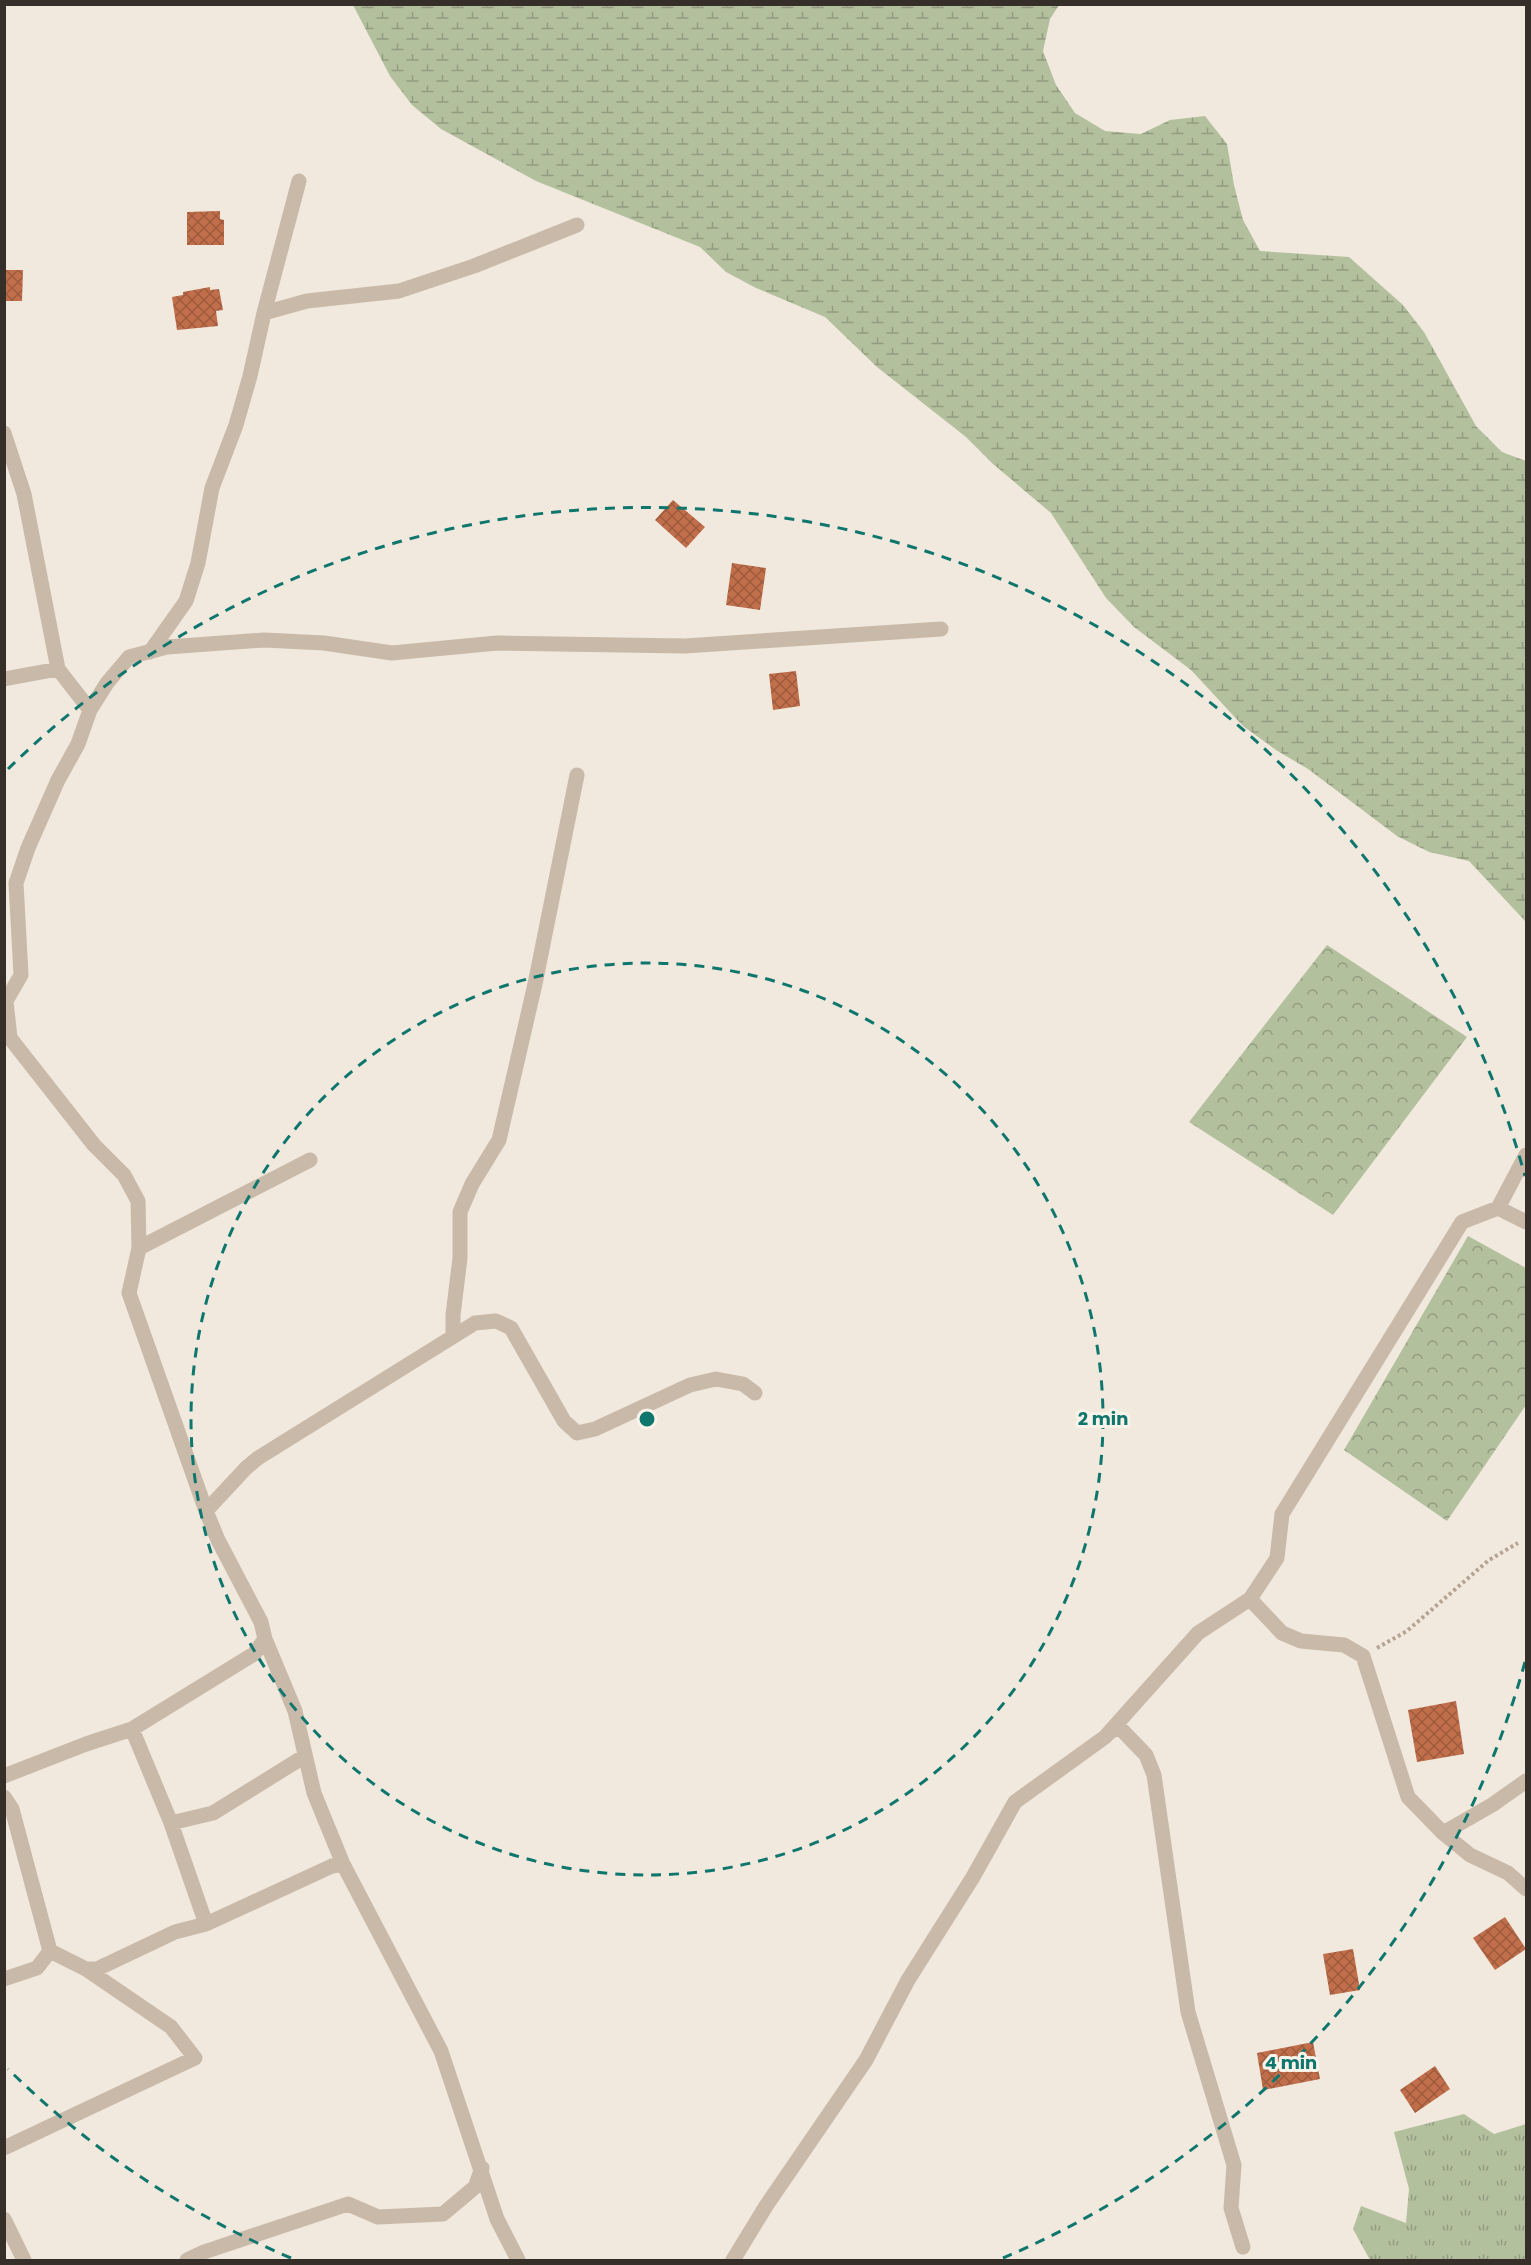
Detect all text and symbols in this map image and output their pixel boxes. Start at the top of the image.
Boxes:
text: 2 min [1078,1406,1128,1431]
centre of rings [637,1409,657,1429]
text: 4 min [1265,2050,1317,2075]

